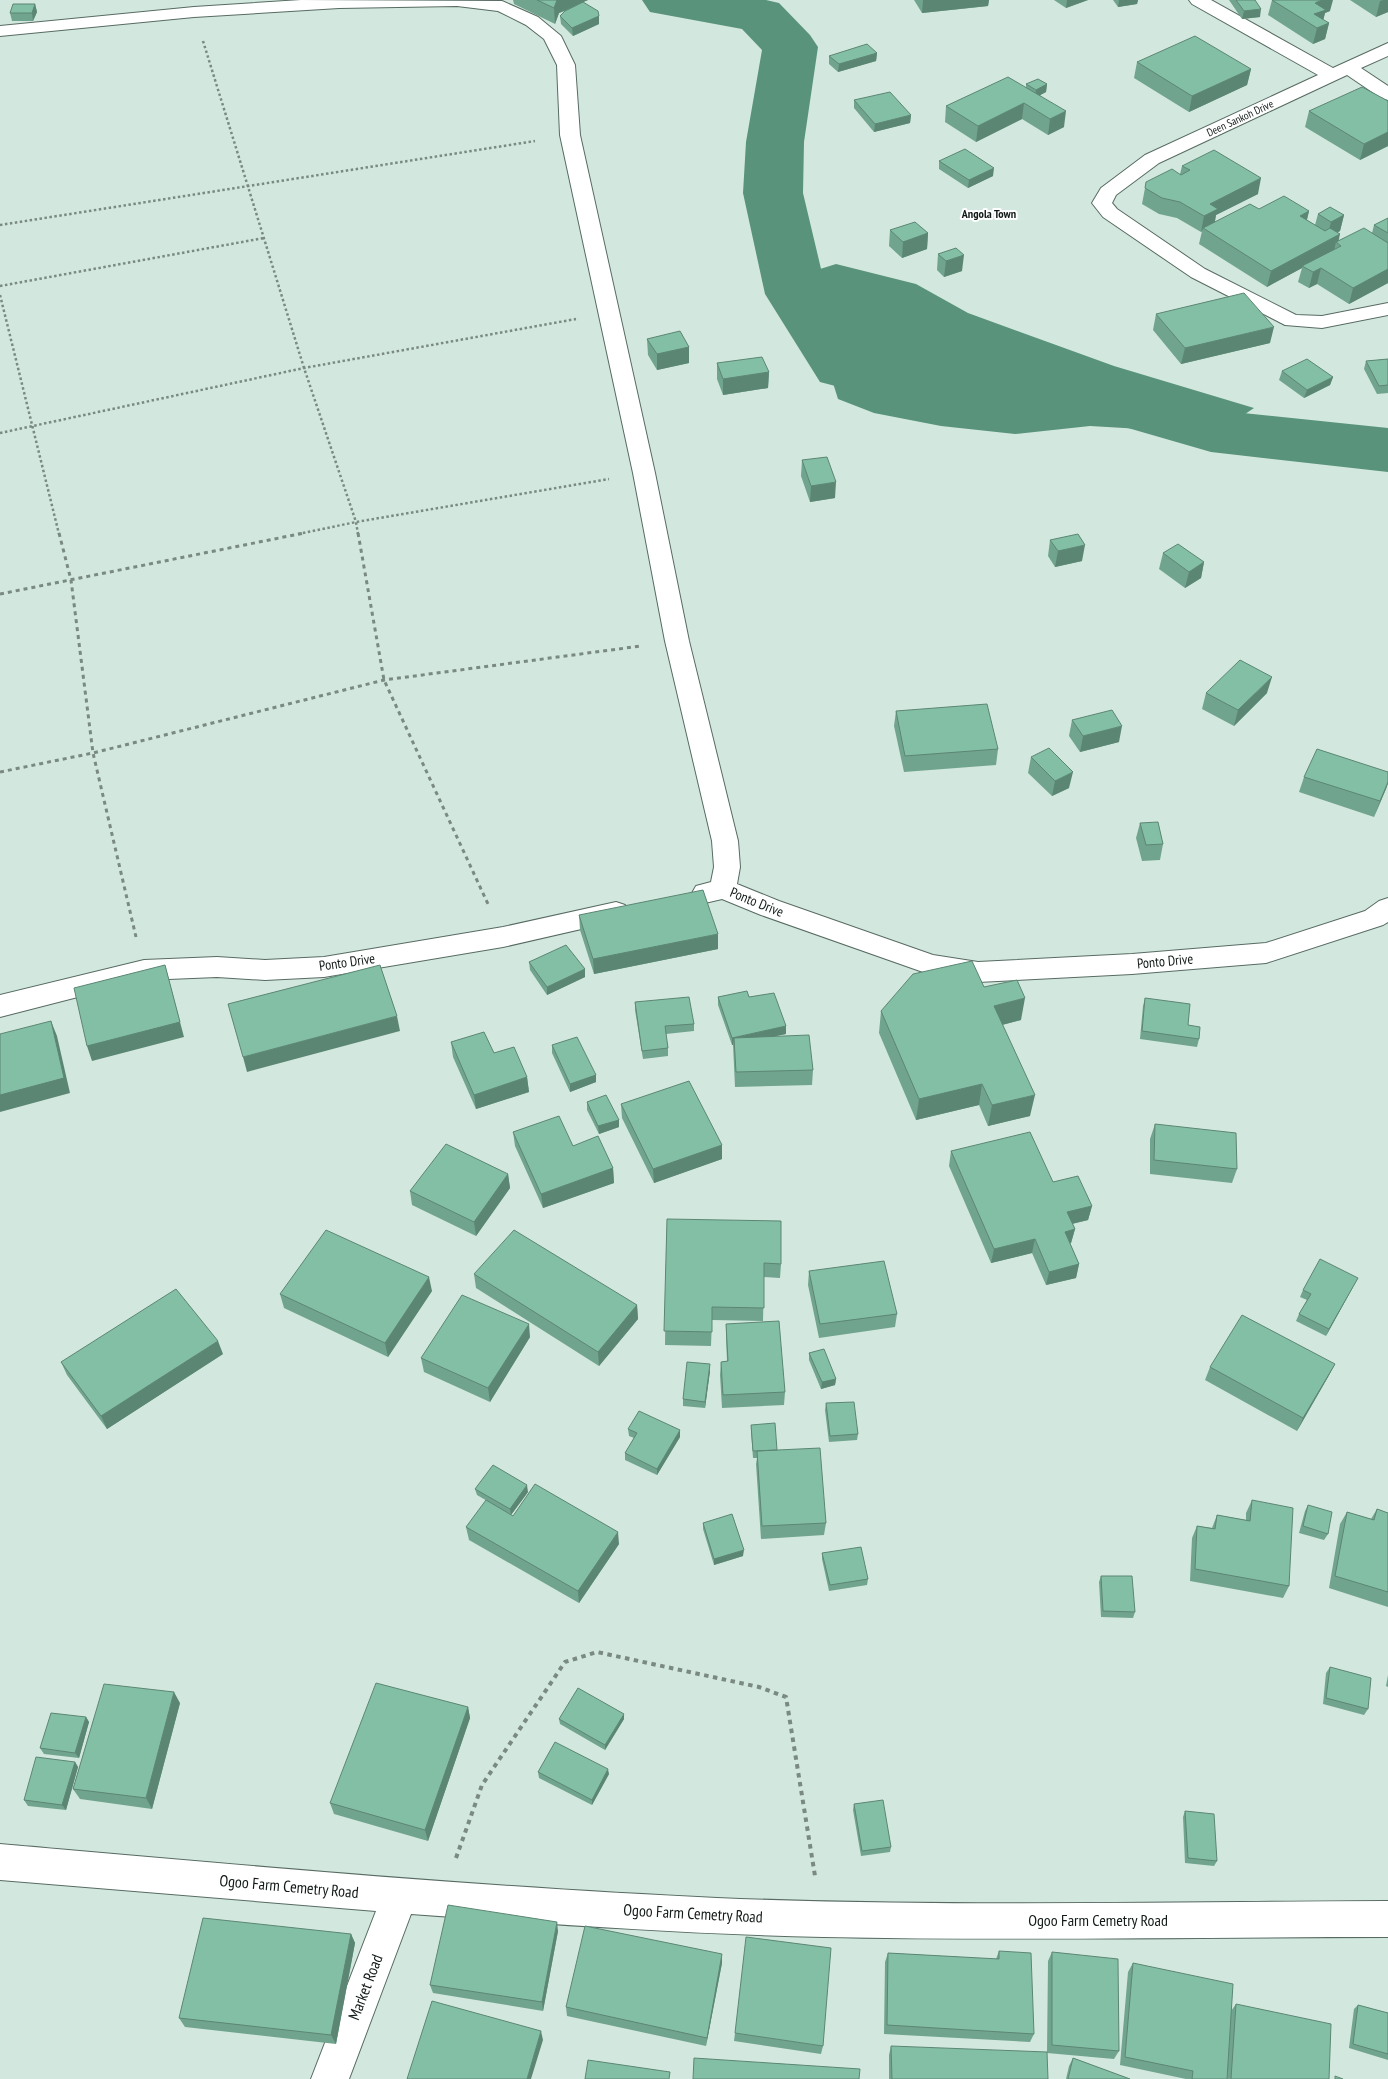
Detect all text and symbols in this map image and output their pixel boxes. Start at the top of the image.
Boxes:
street label: Deen Sankoh Drive [1204,96,1276,140]
district label: Angola Town [961,206,1016,221]
street label: Ponto Drive [728,883,787,921]
street label: Ponto Drive [318,949,376,975]
street label: Ponto Drive [1136,950,1194,972]
street label: Ogoo Farm Cemetry Road [219,1870,359,1902]
street label: Ogoo Farm Cemetry Road [623,1899,763,1927]
street label: Ogoo Farm Cemetry Road [1028,1910,1168,1930]
street label: Market Road [343,1951,387,2023]

